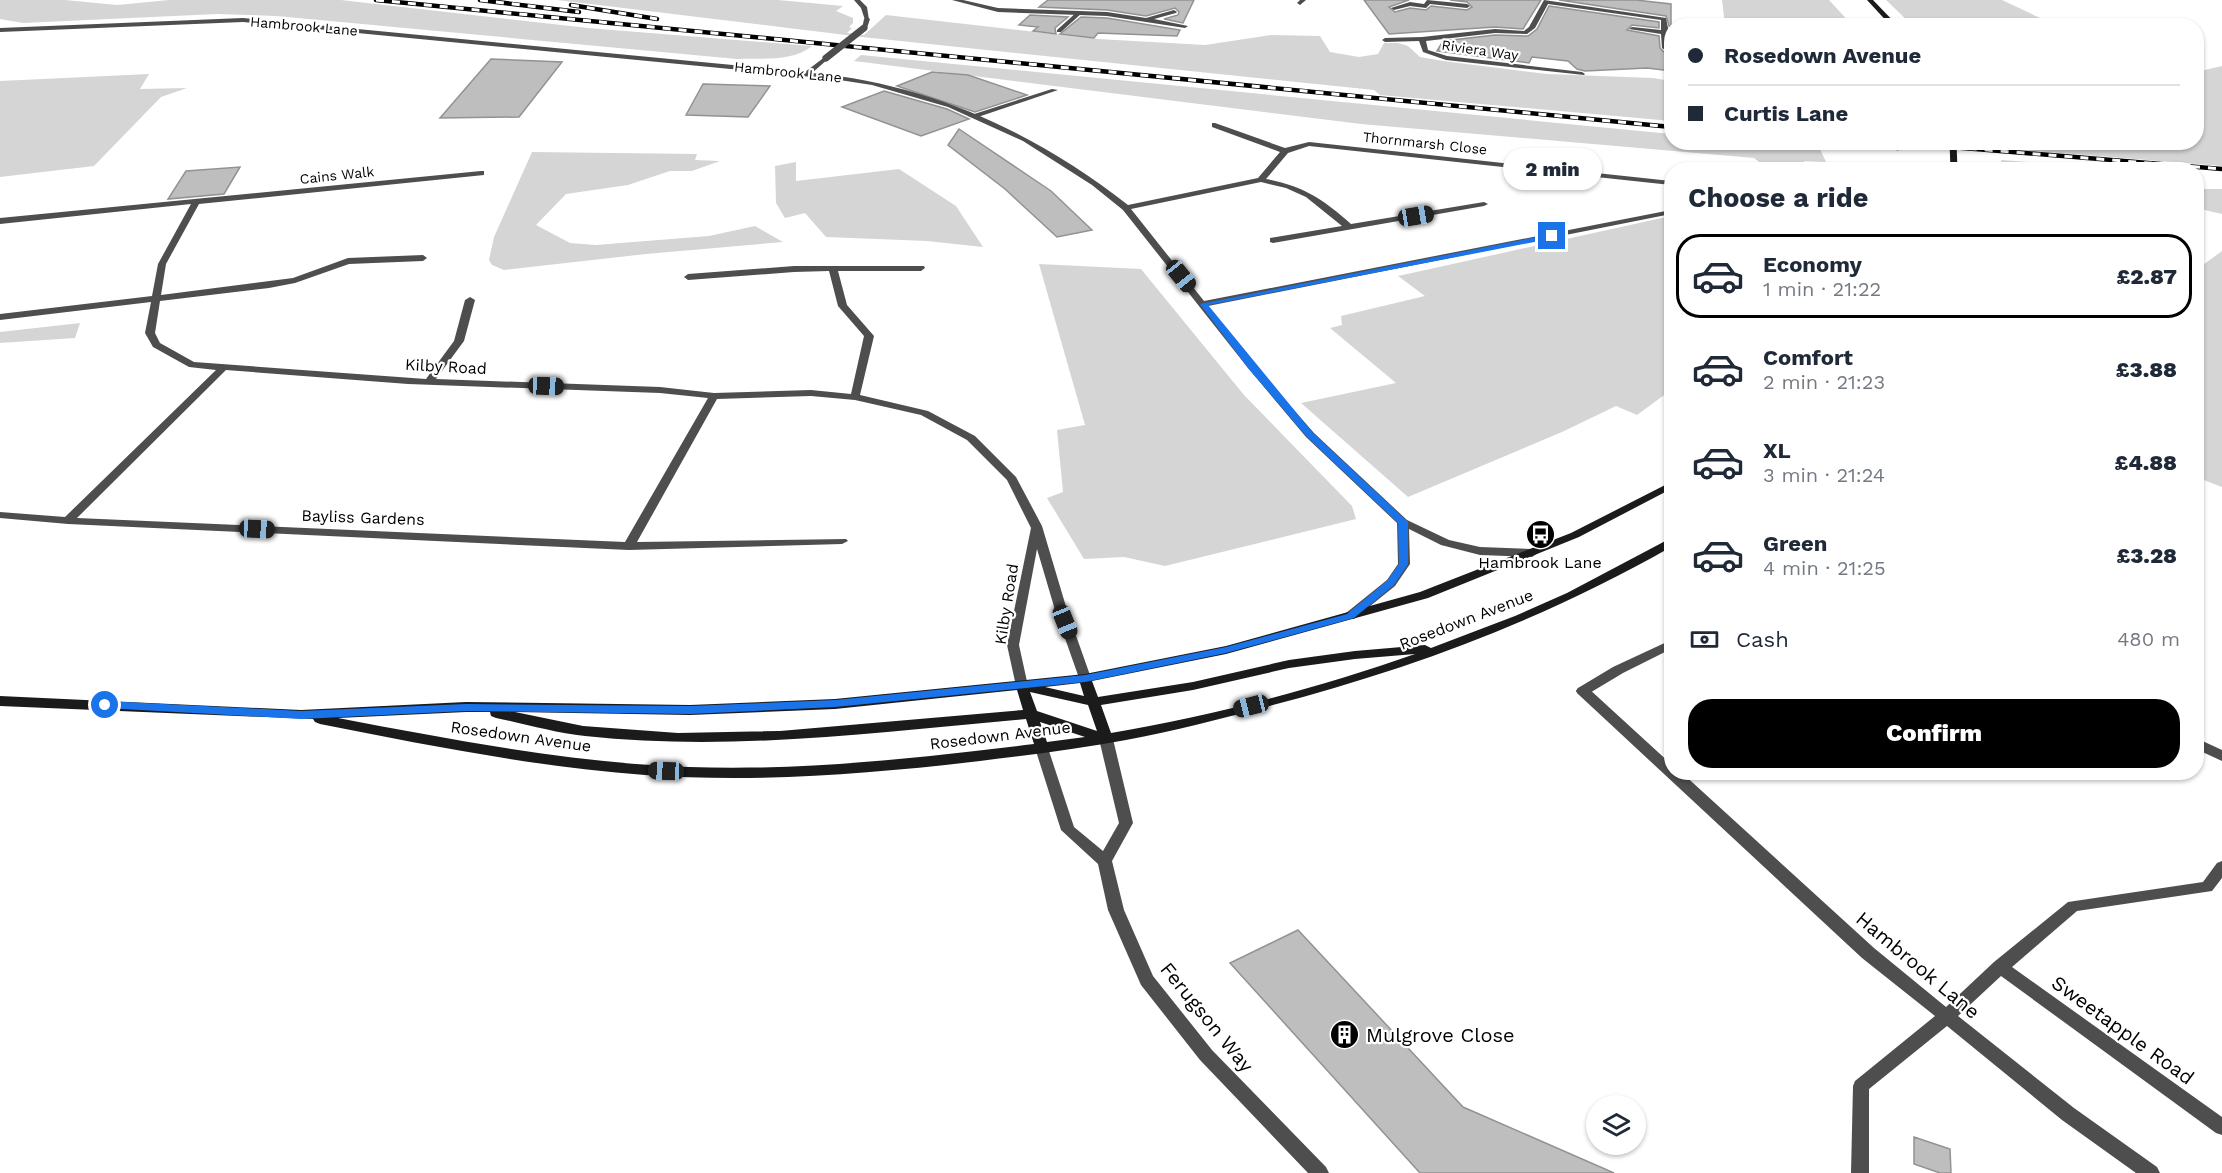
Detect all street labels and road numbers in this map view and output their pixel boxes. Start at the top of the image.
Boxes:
street label: Hambrook Lane [250,13,358,39]
street label: Riviera Way [1441,37,1520,63]
street label: Hambrook Lane [733,58,843,86]
street label: Thornmarsh Close [1362,129,1488,157]
street label: Cains Walk [299,163,375,187]
street label: Kilby Road [405,355,487,378]
street label: Bayliss Gardens [301,506,425,529]
street label: Kilby Road [991,562,1022,646]
street label: Rosedown Avenue [1397,585,1536,654]
street label: Rosedown Avenue [449,717,592,756]
street label: Rosedown Avenue [929,717,1072,754]
street label: Hambrook Lane [1851,906,1985,1024]
street label: Ferugson Way [1155,957,1259,1077]
street label: Sweetapple Road [2047,970,2199,1090]

